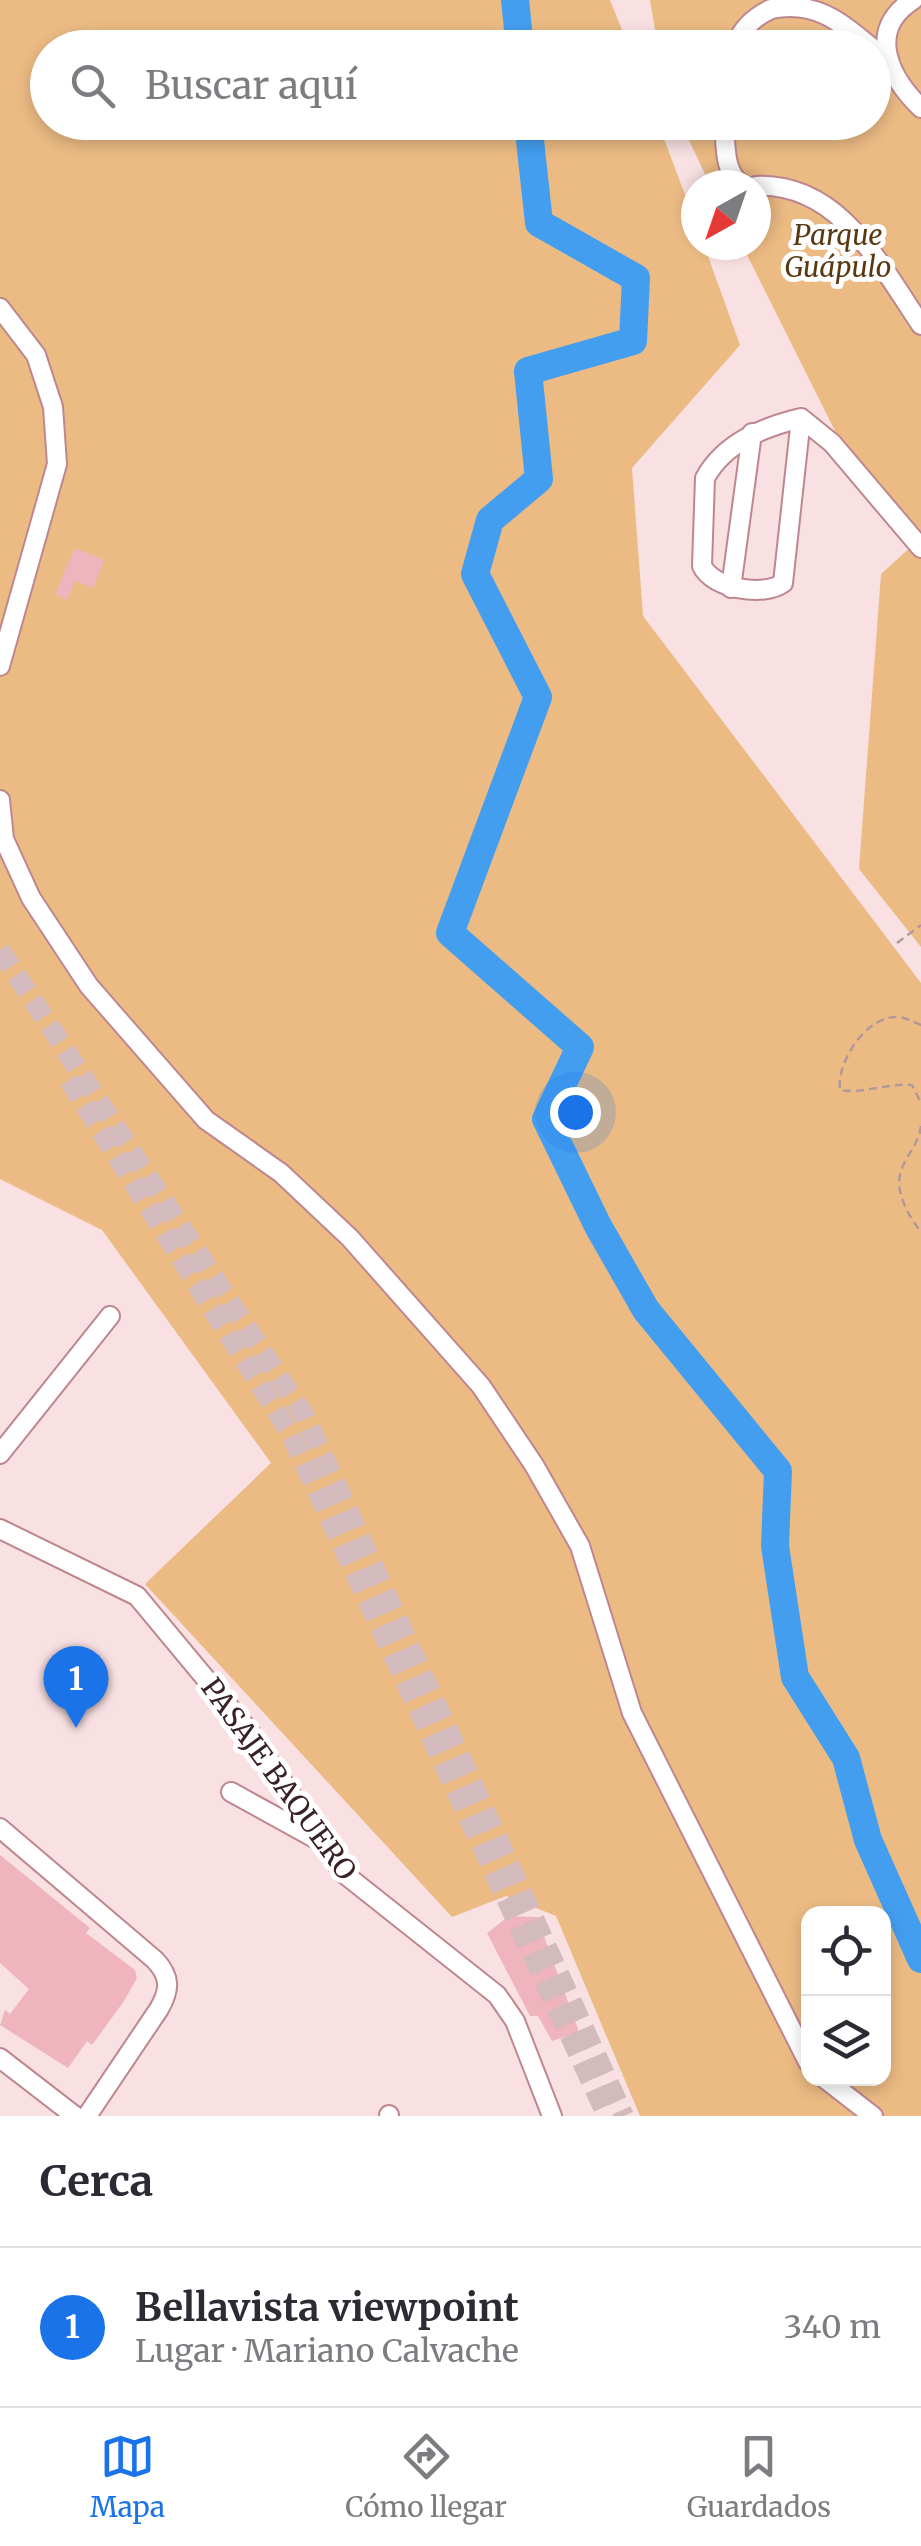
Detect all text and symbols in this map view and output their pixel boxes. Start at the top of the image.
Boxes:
search box [30,30,891,140]
icon: search [65,58,120,113]
text: Buscar aquí [145,62,357,109]
north arrow [681,170,771,260]
park label: Parque Guápulo [784,217,892,285]
your location [550,1087,601,1138]
pin: 1 [44,1646,108,1728]
street label: PASAJE BAQUERO [193,1671,365,1887]
map controls [801,1906,891,2086]
button: locate [801,1906,891,1996]
button: layers [801,1996,891,2086]
text: Cerca [40,2155,153,2207]
text: Bellavista viewpoint [135,2284,519,2331]
text: 1 [65,2307,80,2347]
text: 340 m [784,2307,881,2347]
text: Lugar · Mariano Calvache [135,2331,519,2371]
tab: Mapa [90,2429,165,2525]
tab: Cómo llegar [345,2429,507,2525]
tab: Guardados [687,2429,831,2525]

